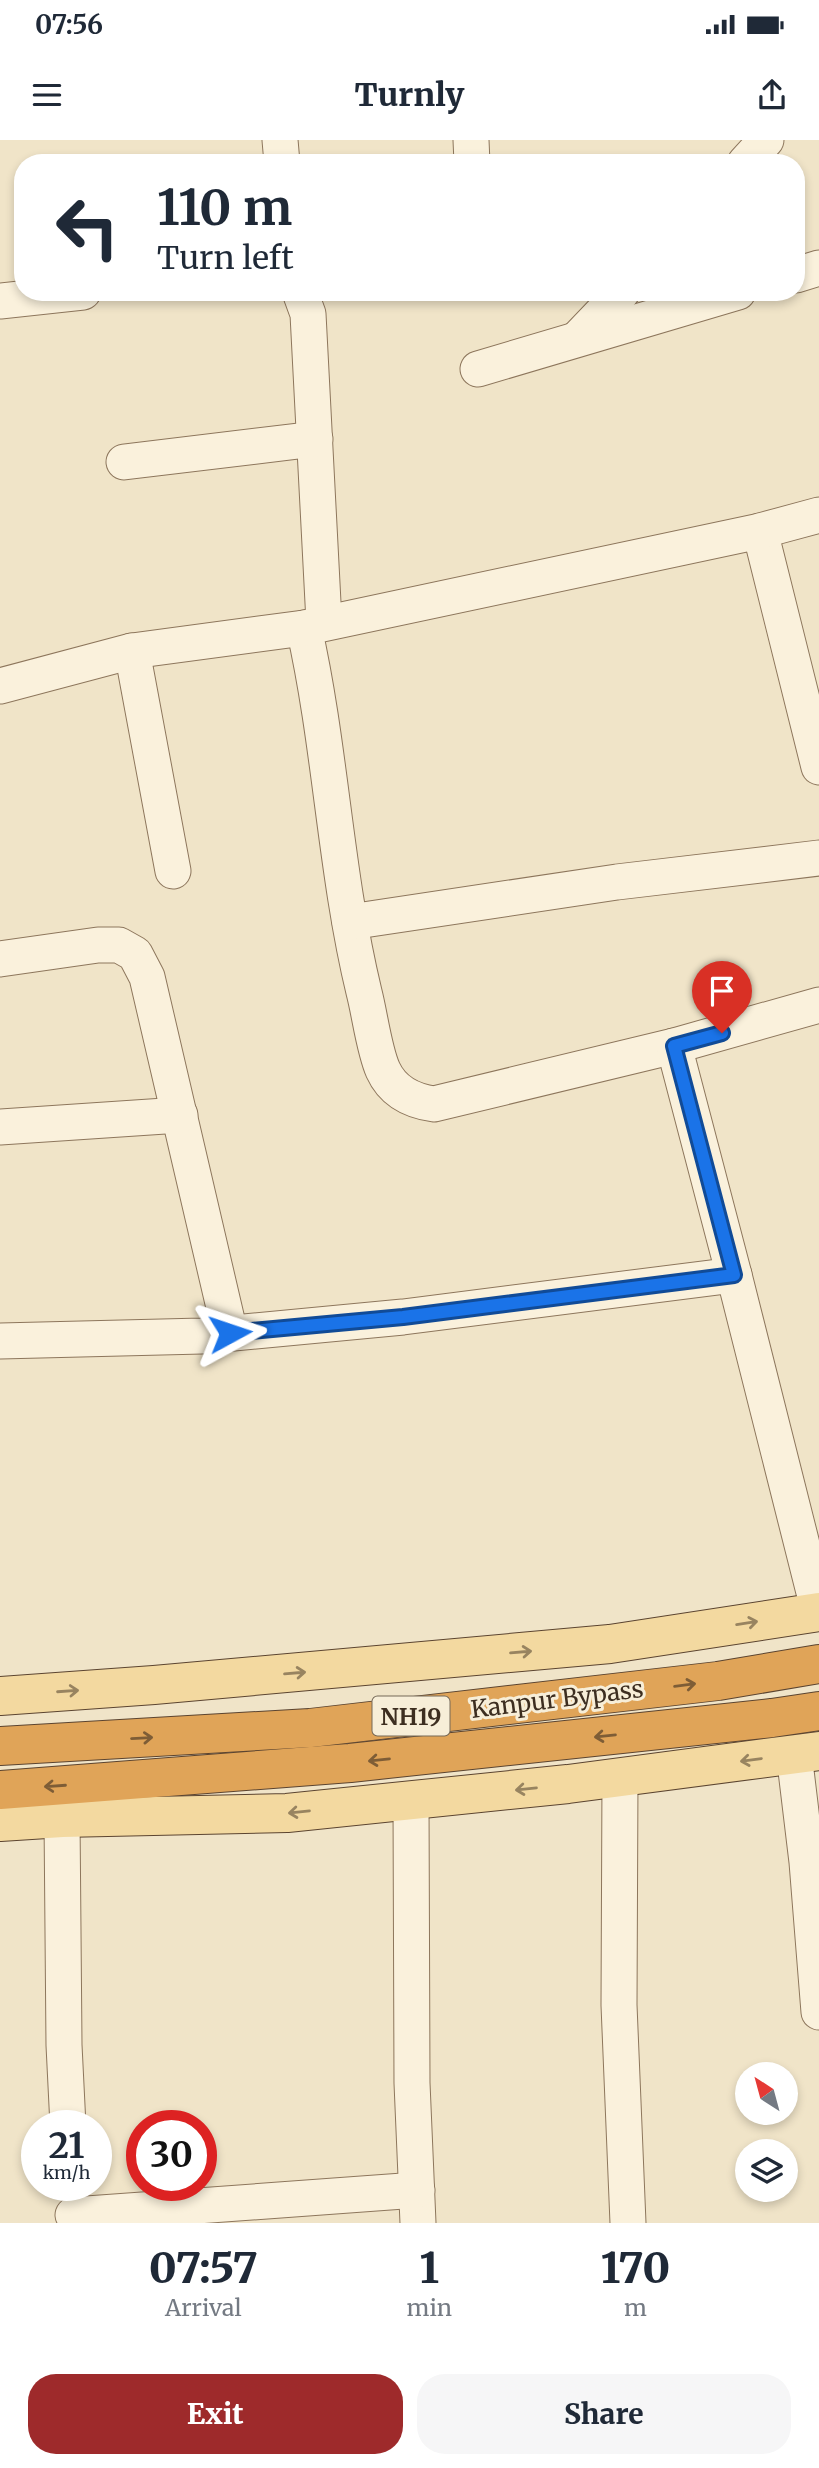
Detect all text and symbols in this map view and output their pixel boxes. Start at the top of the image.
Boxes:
text: 07:56 [35,8,103,41]
text: Turnly [355,75,464,115]
icon: menu [28,76,66,114]
icon: share [753,76,791,114]
text: 110 m [157,177,292,238]
icon: left [42,182,133,273]
text: Turn left [157,238,294,278]
pin [692,961,752,1033]
icon: arrive [703,972,741,1010]
position arrow [193,1296,267,1370]
one-way arrow [735,1617,758,1630]
one-way arrow [510,1645,532,1658]
one-way arrow [283,1666,306,1679]
street label: Kanpur Bypass [469,1673,645,1725]
one-way arrow [673,1678,696,1691]
one-way arrow [56,1684,79,1697]
road number: NH19 [372,1696,450,1736]
one-way arrow [594,1730,617,1743]
one-way arrow [130,1731,153,1744]
one-way arrow [740,1753,763,1766]
one-way arrow [368,1754,391,1767]
one-way arrow [44,1780,66,1793]
one-way arrow [515,1782,537,1795]
one-way arrow [289,1806,311,1819]
north arrow [735,2062,798,2124]
map controls [735,2062,798,2202]
speed limit sign: 30 [126,2110,217,2201]
text: 21 [49,2124,84,2168]
button: layers [735,2139,798,2202]
text: km/h [43,2161,90,2184]
text: 07:57 [149,2242,258,2294]
text: 1 [420,2242,439,2294]
text: 170 [601,2242,670,2294]
text: Arrival [165,2293,242,2322]
text: min [407,2293,452,2322]
text: m [624,2293,647,2322]
button: Exit [28,2374,403,2454]
button: Share [417,2374,791,2454]

